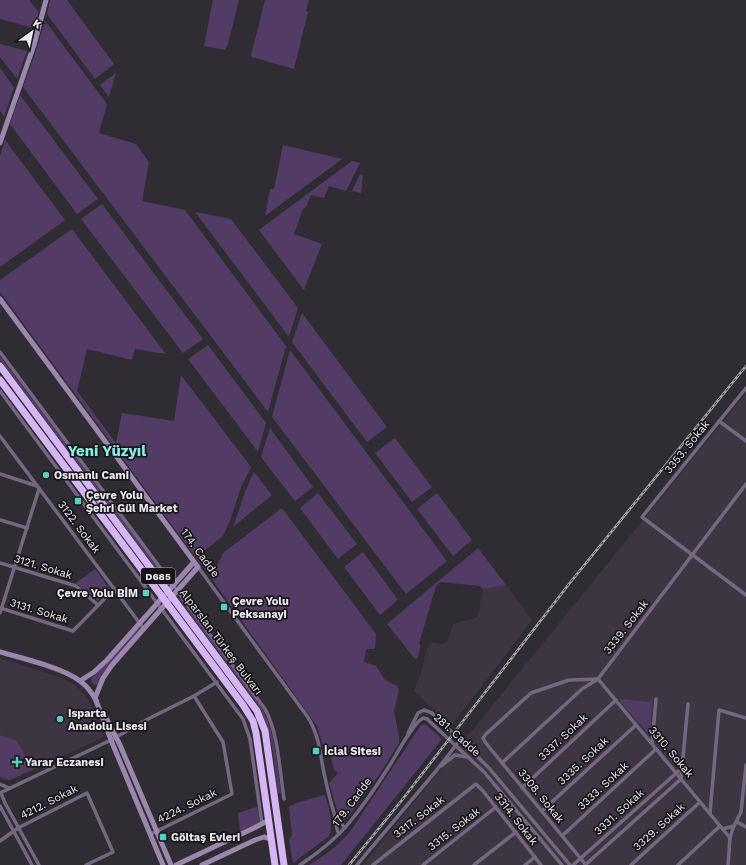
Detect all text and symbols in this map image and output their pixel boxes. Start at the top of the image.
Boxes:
north arrow [12,12,52,52]
text: K [30,17,44,32]
street label: 3353. Sokak [662,418,712,476]
district label: Yeni Yüzyıl [68,442,146,460]
place label: Osmanlı Cami [54,469,129,482]
marker: Osmanlı Cami [41,470,51,480]
place label: Çevre Yolu Şehri Gül Market [86,489,178,515]
marker: Çevre Yolu Şehri Gül Market [73,496,83,506]
street label: 3122. Sokak [55,498,103,556]
street label: 174. Cadde [178,526,222,580]
street label: 3121. Sokak [12,552,74,582]
road number: D685 [141,568,175,584]
place label: Çevre Yolu BİM [57,587,138,600]
street label: Alparslan Türkeş Bulvarı [177,587,265,697]
marker: Çevre Yolu BİM [141,588,151,598]
place label: Çevre Yolu Peksanayi [232,595,289,621]
street label: 3131. Sokak [8,596,70,626]
street label: 3339. Sokak [601,597,651,657]
marker: Çevre Yolu Peksanayi [219,602,229,612]
place label: Isparta Anadolu Lisesi [68,707,147,733]
street label: 281. Cadde [431,711,483,759]
street label: 3337. Sokak [536,711,590,763]
marker: Isparta Anadolu Lisesi [55,714,65,724]
street label: 3310. Sokak [646,724,696,780]
street label: 3335. Sokak [555,734,611,788]
place label: İclal Sitesi [324,745,381,758]
marker: İclal Sitesi [311,746,321,756]
place label: Yarar Eczanesi [25,756,104,769]
marker: Yarar Eczanesi [12,757,22,767]
street label: 3333. Sokak [575,759,631,813]
street label: 3308. Sokak [515,767,567,825]
street label: 179. Cadde [329,775,375,829]
street label: 4212. Sokak [18,782,80,822]
street label: 4224. Sokak [155,786,219,826]
street label: 3331. Sokak [591,786,647,838]
street label: 3314. Sokak [492,790,540,848]
street label: 3317. Sokak [391,793,447,841]
street label: 3329. Sokak [631,800,687,854]
street label: 3315. Sokak [425,805,483,853]
place label: Göltaş Evleri [171,831,240,844]
marker: Göltaş Evleri [158,832,168,842]

